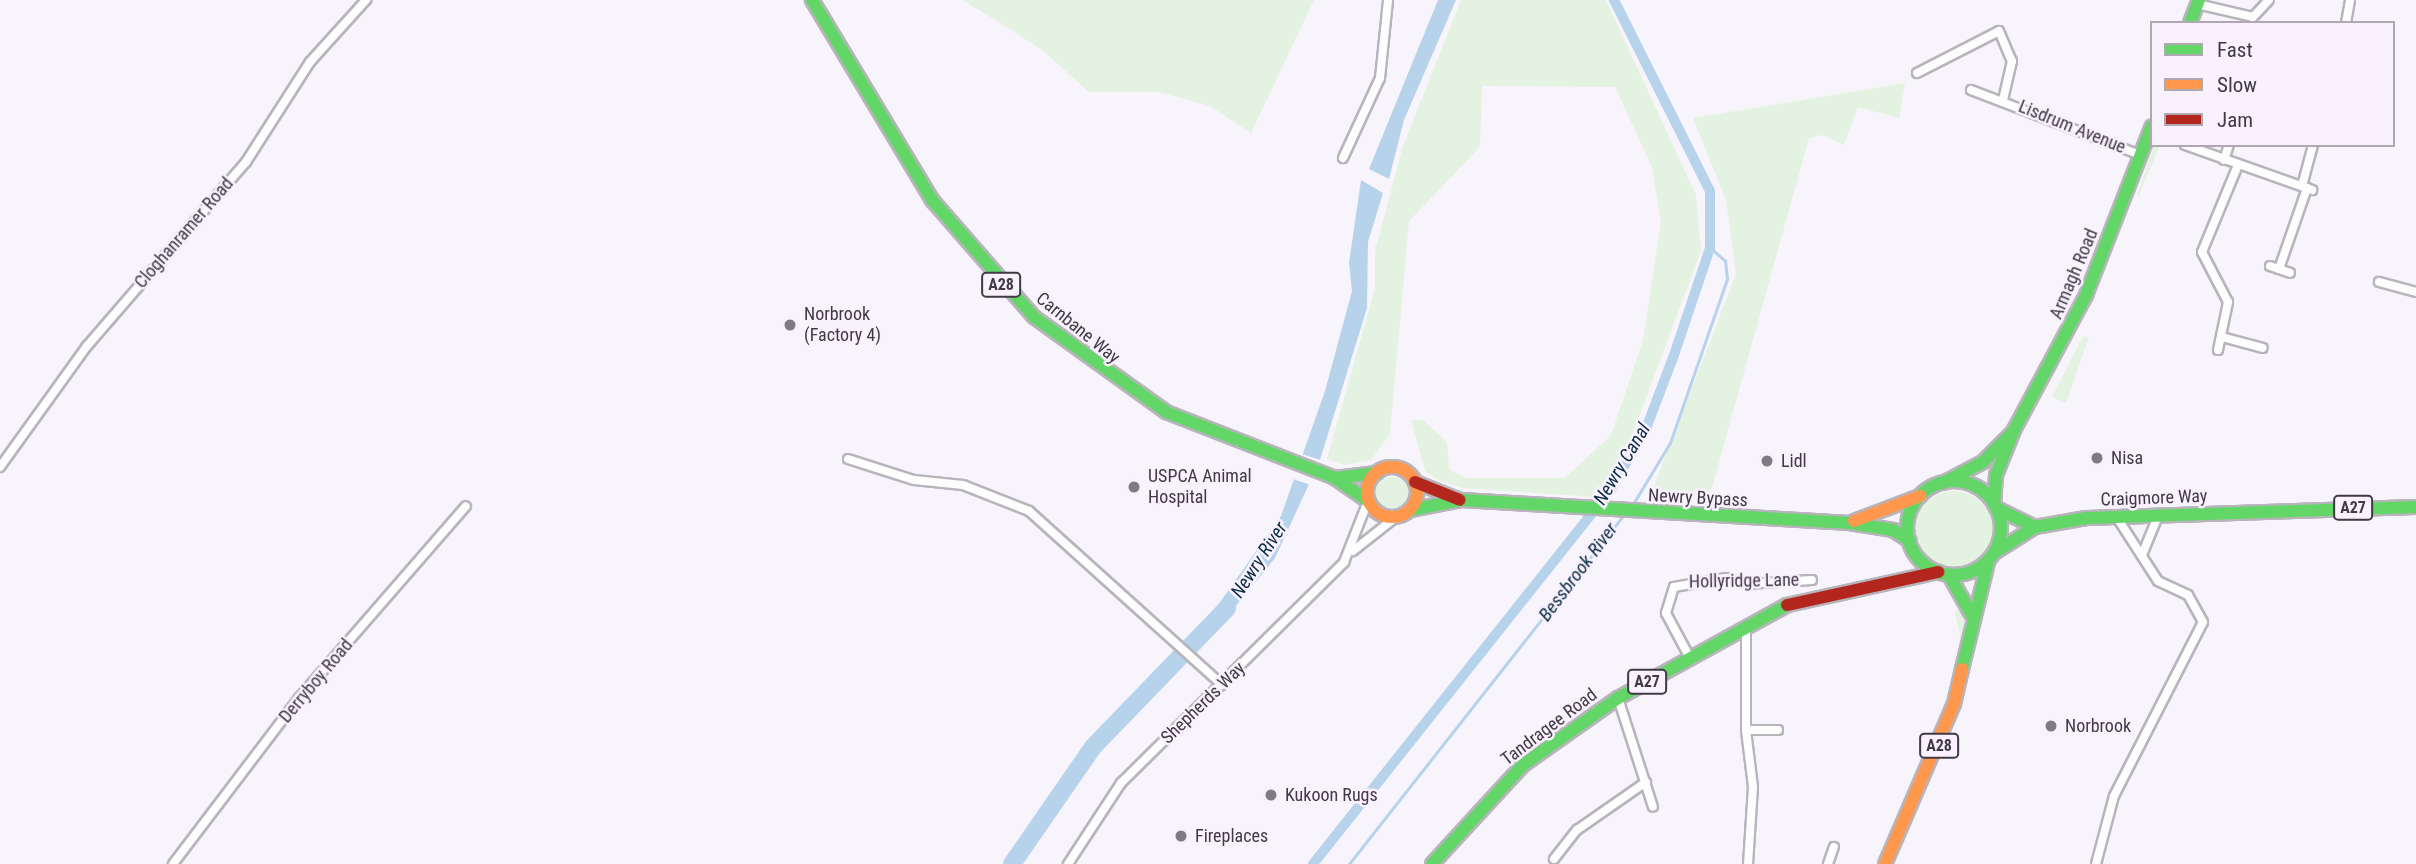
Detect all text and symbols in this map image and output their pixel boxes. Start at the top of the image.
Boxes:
legend [2150,21,2395,147]
text: Fast [2217,38,2253,62]
text: Slow [2217,73,2257,97]
street label: Lisdrum Avenue [2015,96,2129,158]
text: Jam [2217,108,2253,132]
street label: Cloghanramer Road [130,173,238,293]
street label: Armagh Road [2045,226,2103,322]
road number: A28 [980,272,1022,298]
street label: Carnbane Way [1032,288,1124,368]
place label: Norbrook (Factory 4) [804,304,881,346]
marker: Norbrook (Factory 4) [782,317,798,333]
water label: Newry Canal [1589,419,1655,509]
place label: Nisa [2111,447,2143,469]
place label: Lidl [1781,450,1807,472]
marker: Nisa [2089,450,2105,466]
marker: Lidl [1759,453,1775,469]
place label: USPCA Animal Hospital [1148,466,1252,508]
marker: USPCA Animal Hospital [1126,479,1142,495]
street label: Newry Bypass [1648,485,1748,511]
street label: Craigmore Way [2100,485,2208,511]
road number: A27 [2332,495,2374,520]
water label: Newry River [1226,518,1292,602]
water label: Bessbrook River [1534,518,1622,626]
street label: Hollyridge Lane [1689,569,1799,593]
street label: Derryboy Road [275,635,357,727]
street label: Shepherds Way [1156,658,1250,748]
road number: A27 [1626,670,1668,694]
street label: Tandragee Road [1497,684,1601,770]
place label: Norbrook [2065,715,2131,737]
marker: Norbrook [2043,718,2059,734]
road number: A28 [1918,734,1960,758]
place label: Kukoon Rugs [1285,784,1378,806]
marker: Kukoon Rugs [1263,787,1279,803]
place label: Fireplaces [1195,825,1268,847]
marker: Fireplaces [1173,828,1189,844]

